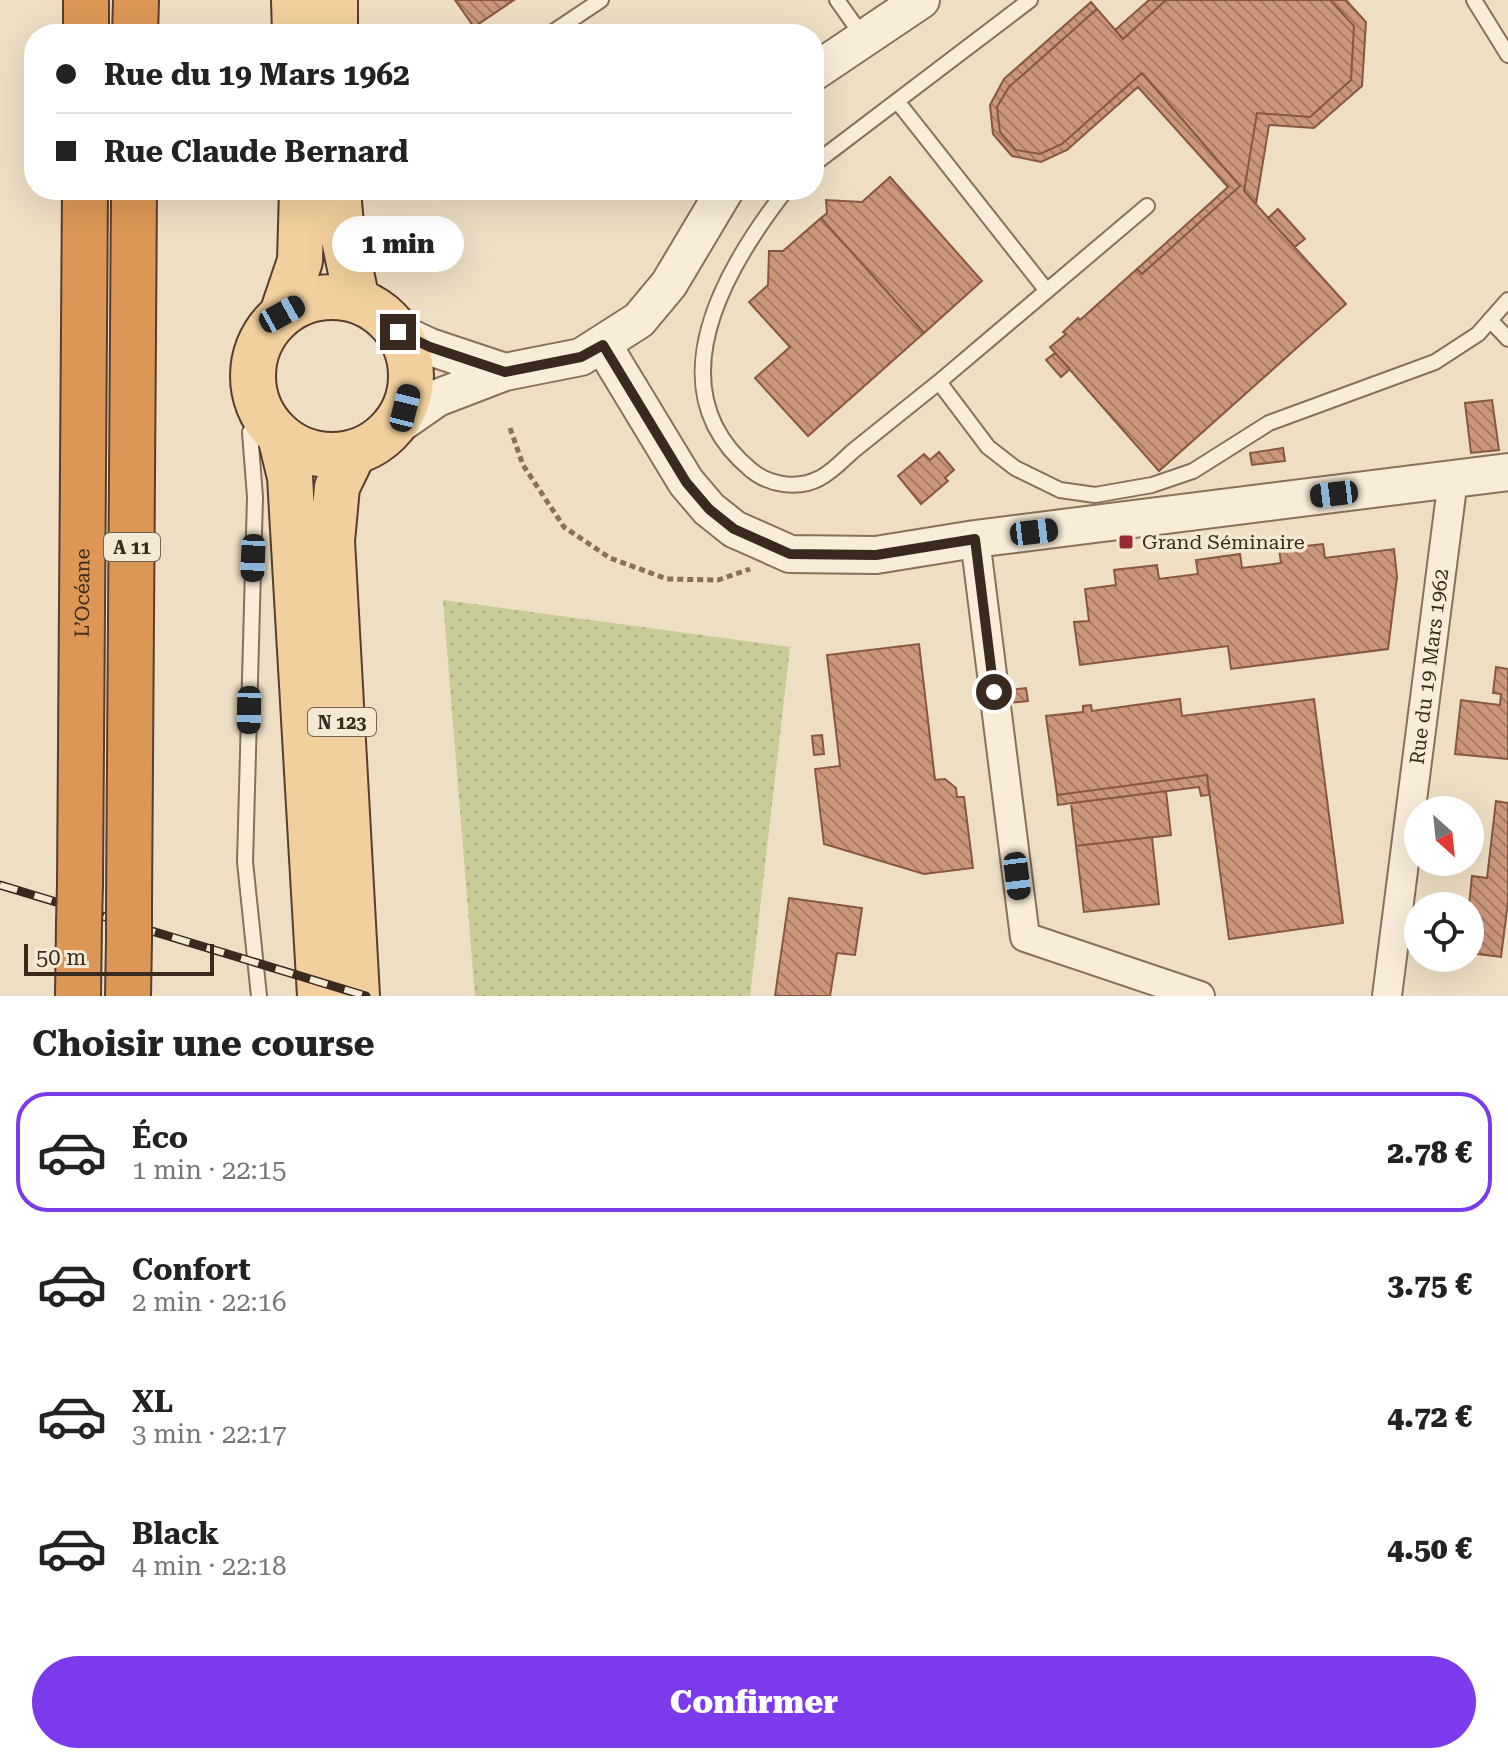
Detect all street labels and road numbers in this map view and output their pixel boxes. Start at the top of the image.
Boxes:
road number: A 11 [104,533,160,561]
street label: L’Océane [70,548,94,638]
street label: Rue du 19 Mars 1962 [1405,567,1453,766]
road number: N 123 [308,708,376,736]

